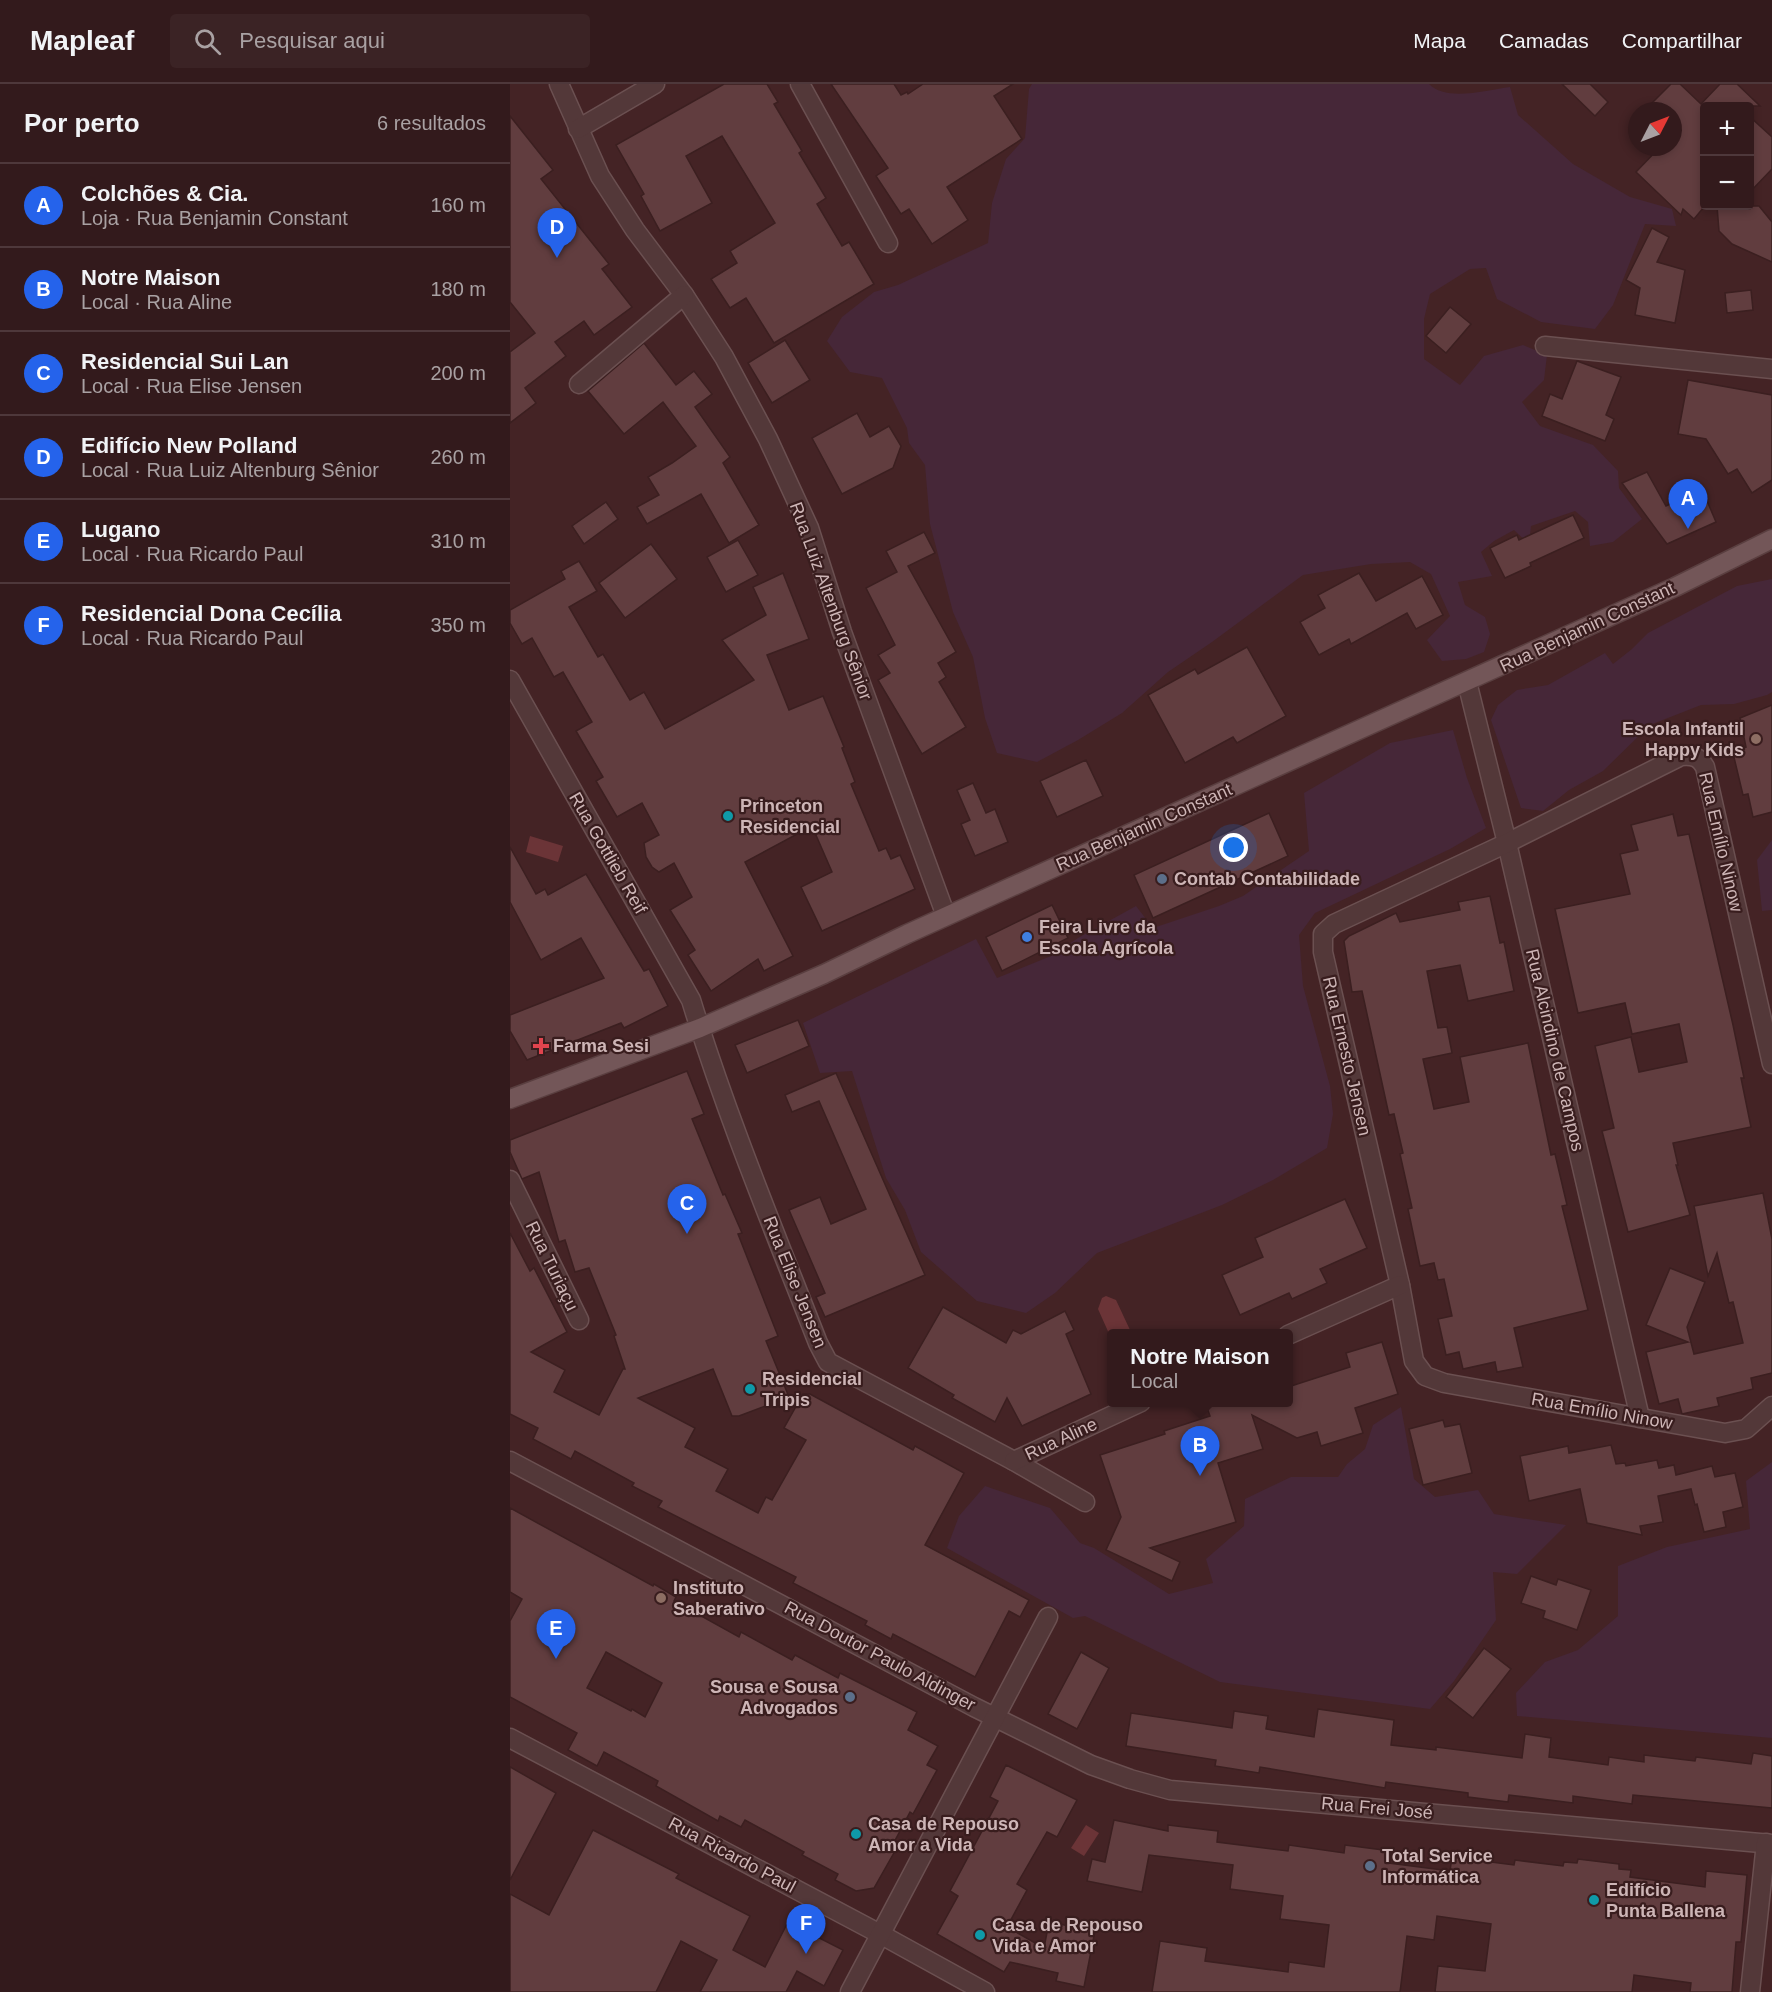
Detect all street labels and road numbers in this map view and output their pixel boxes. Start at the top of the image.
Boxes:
street label: Rua Luiz Altenburg Sênior [786,499,876,703]
street label: Rua Benjamin Constant [1497,578,1677,676]
street label: Rua Emílio Ninow [1695,770,1747,915]
street label: Rua Benjamin Constant [1053,779,1235,875]
street label: Rua Gottlieb Reif [565,789,651,918]
street label: Rua Alcindino de Campos [1522,947,1588,1153]
street label: Rua Ernesto Jensen [1319,974,1375,1138]
street label: Rua Elise Jensen [759,1213,831,1351]
street label: Rua Turiaçu [522,1218,582,1314]
street label: Rua Emílio Ninow [1530,1389,1675,1433]
street label: Rua Aline [1022,1414,1100,1464]
street label: Rua Doutor Paulo Aldinger [781,1597,979,1715]
street label: Rua Frei José [1320,1793,1434,1823]
street label: Rua Ricardo Paul [665,1813,799,1897]

